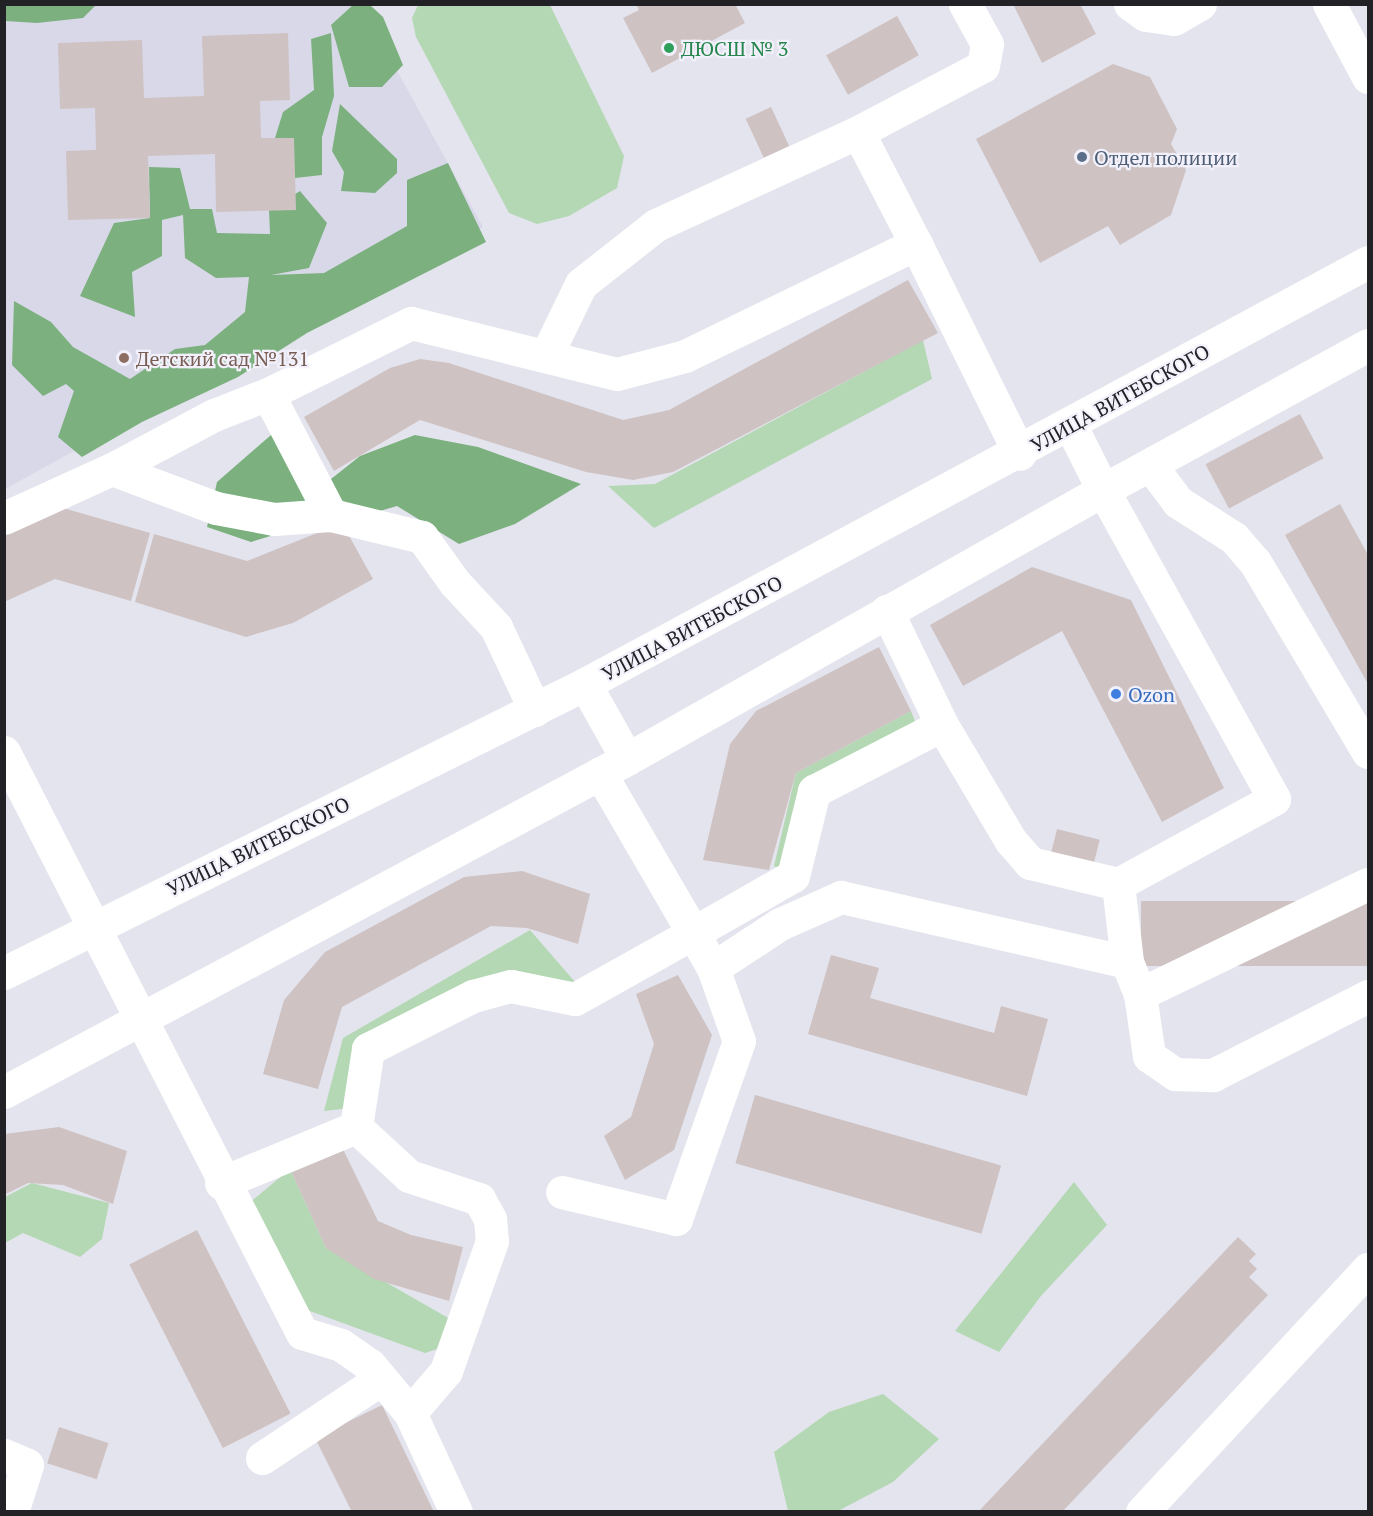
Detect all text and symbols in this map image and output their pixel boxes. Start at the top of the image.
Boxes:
place label: ДЮСШ № 3 [681,36,788,60]
marker: ДЮСШ № 3 [662,41,676,55]
place label: Отдел полиции [1094,145,1238,169]
marker: Отдел полиции [1075,150,1089,164]
street label: УЛИЦА ВИТЕБСКОГО [1026,339,1214,457]
place label: Детский сад №131 [136,346,309,370]
marker: Детский сад №131 [117,351,131,365]
street label: УЛИЦА ВИТЕБСКОГО [597,570,787,686]
place label: Ozon [1128,682,1175,706]
marker: Ozon [1109,687,1123,701]
street label: УЛИЦА ВИТЕБСКОГО [162,791,354,901]

